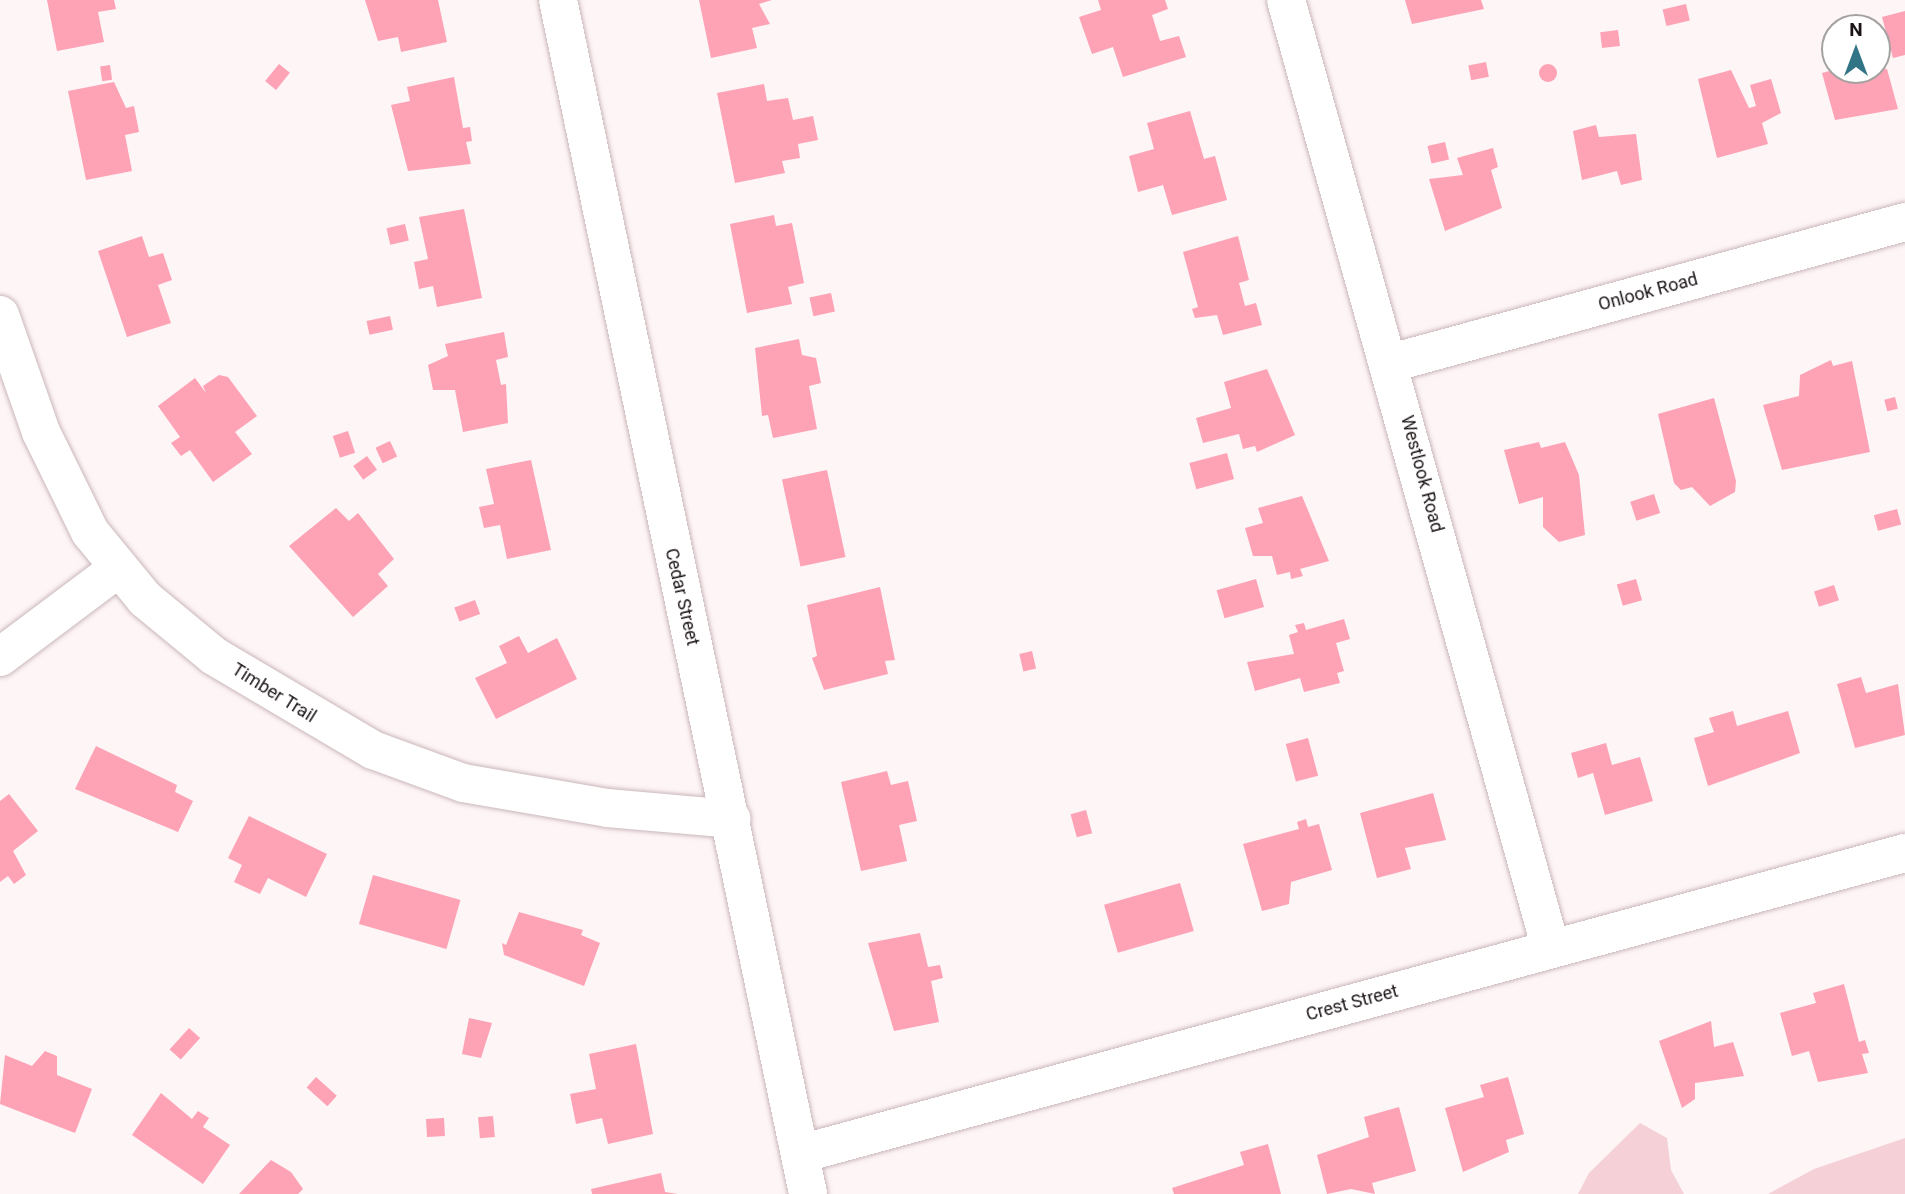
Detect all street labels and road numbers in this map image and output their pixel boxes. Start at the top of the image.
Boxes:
street label: Onlook Road [1596,268,1700,316]
street label: Westlook Road [1396,413,1448,535]
street label: Cedar Street [660,546,704,648]
street label: Timber Trail [228,659,320,727]
street label: Crest Street [1304,980,1400,1026]

